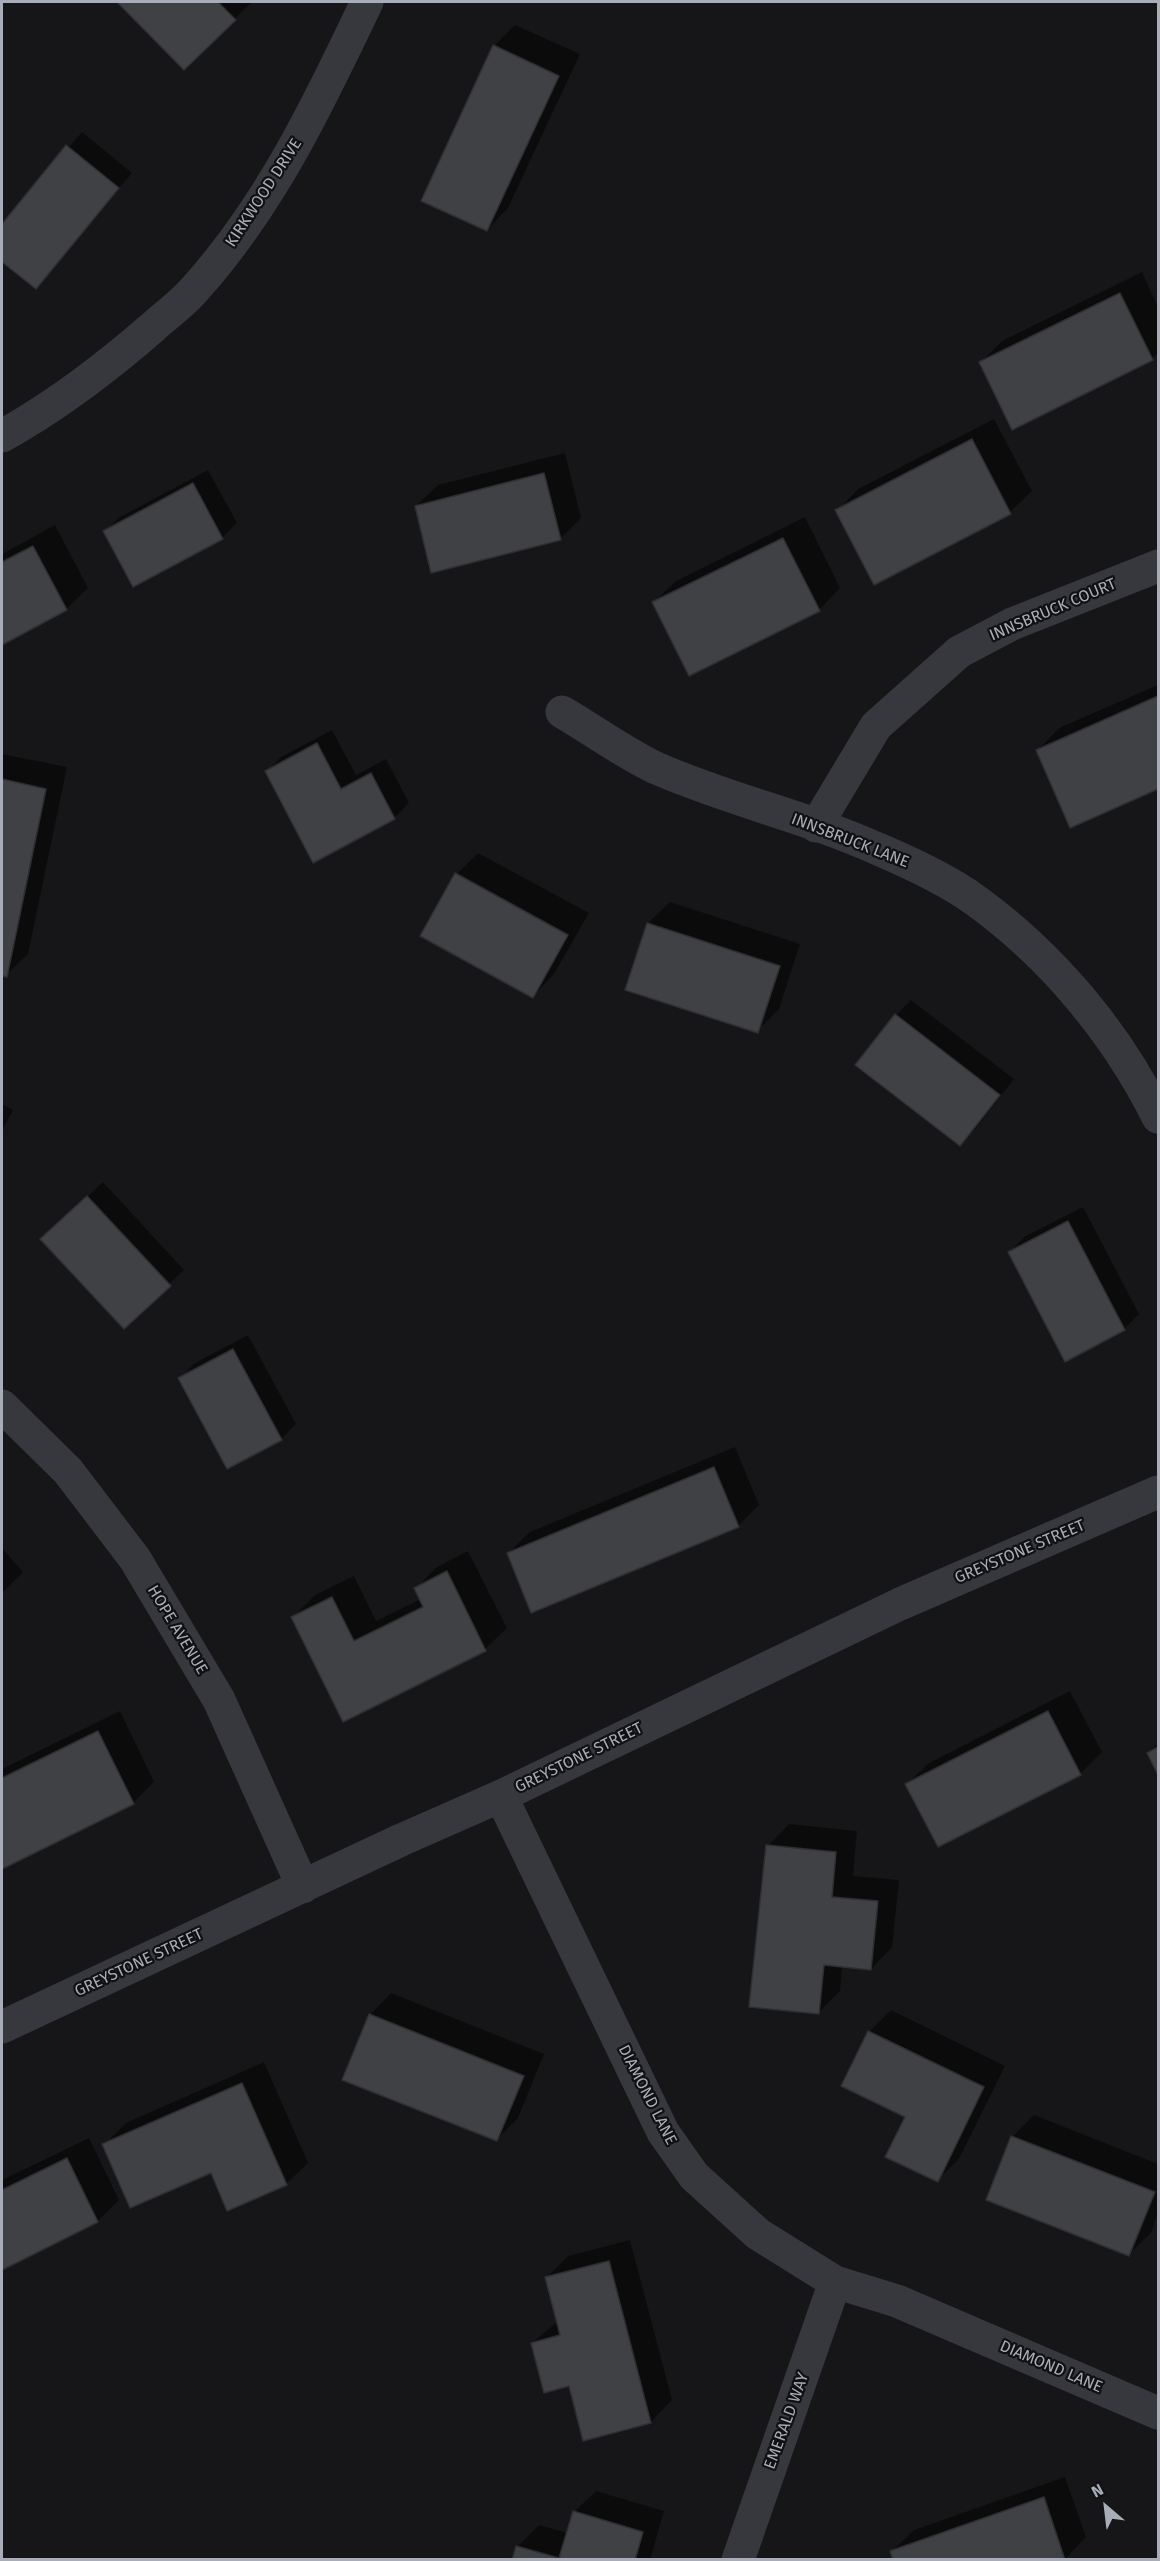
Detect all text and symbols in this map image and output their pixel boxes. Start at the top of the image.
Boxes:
street label: KIRKWOOD DRIVE [222,135,306,251]
street label: INNSBRUCK COURT [987,575,1119,645]
street label: INNSBRUCK LANE [788,810,912,872]
street label: GREYSTONE STREET [952,1516,1088,1588]
street label: HOPE AVENUE [143,1582,211,1678]
street label: GREYSTONE STREET [512,1719,646,1797]
street label: GREYSTONE STREET [72,1925,206,2001]
street label: DIAMOND LANE [614,2042,680,2148]
street label: DIAMOND LANE [997,2337,1105,2397]
street label: EMERALD WAY [761,2370,813,2472]
north arrow [1076,2477,1136,2537]
text: N [1088,2480,1106,2502]

